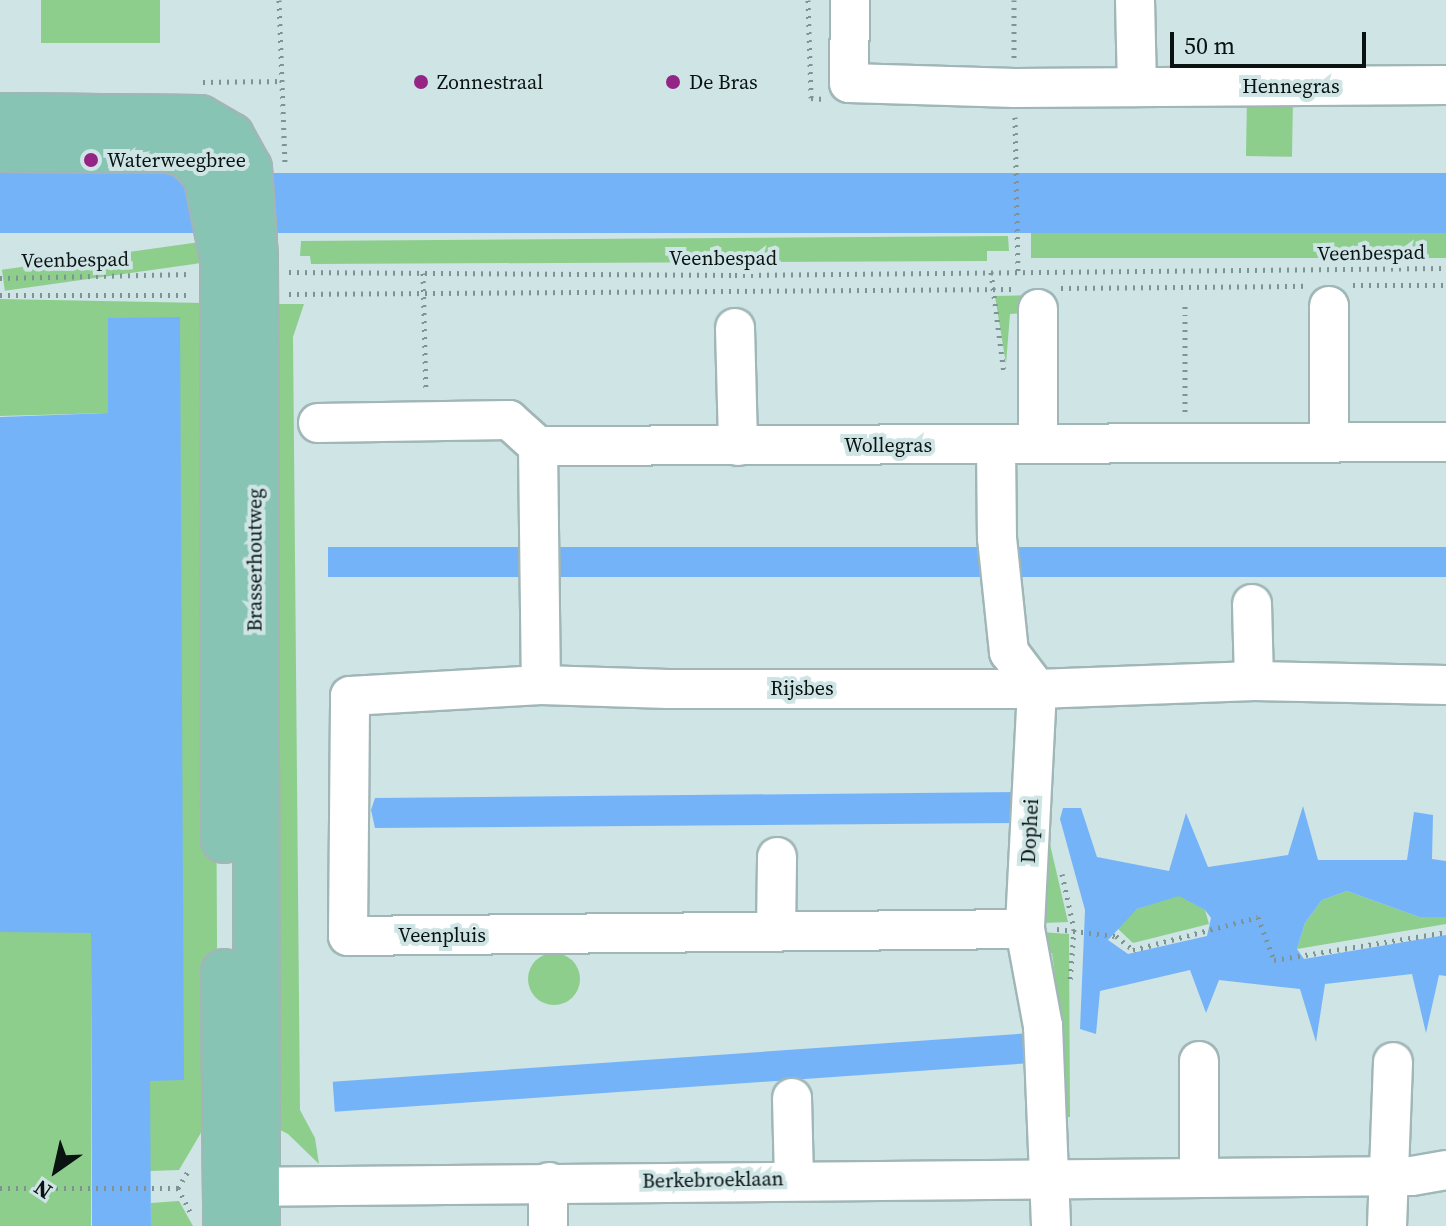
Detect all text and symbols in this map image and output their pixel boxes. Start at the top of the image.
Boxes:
scale bar [1174,16,1370,66]
text: 50 m [1184,29,1235,62]
place label: Zonnestraal [437,70,543,94]
place label: De Bras [689,70,758,94]
marker: Zonnestraal [412,73,430,91]
marker: De Bras [664,73,682,91]
street label: Hennegras [1242,74,1340,98]
place label: Waterweegbree [107,148,246,172]
marker: Waterweegbree [82,151,100,169]
street label: Veenbespad [1317,240,1425,266]
street label: Veenbespad [669,246,777,270]
street label: Veenbespad [21,247,129,273]
street label: Wollegras [844,433,932,457]
street label: Brasserhoutweg [243,488,267,632]
street label: Rijsbes [770,676,834,700]
street label: Dophei [1016,798,1044,864]
street label: Veenpluis [398,923,486,947]
north arrow [16,1130,96,1210]
street label: Berkebroeklaan [642,1167,784,1193]
text: N [28,1173,58,1207]

